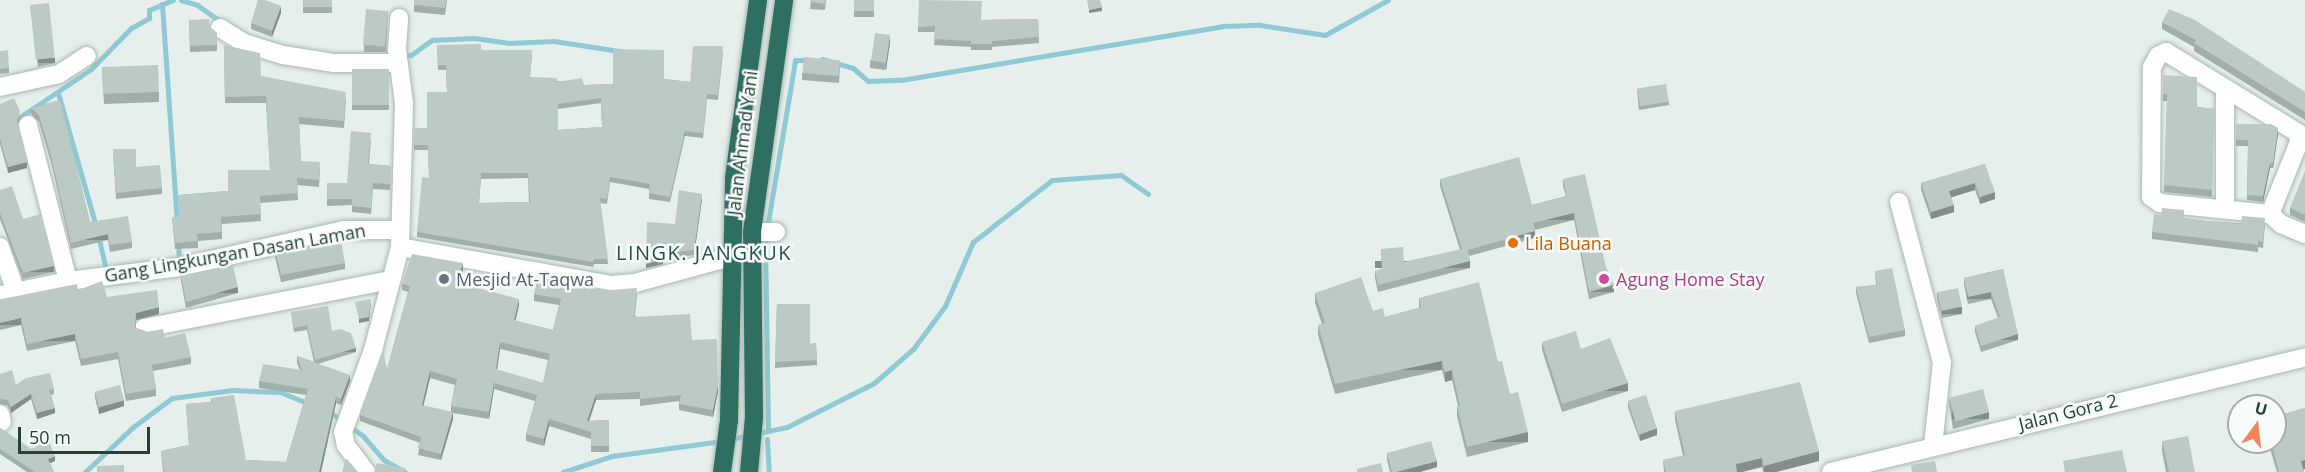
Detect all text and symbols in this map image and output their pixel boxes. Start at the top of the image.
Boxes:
street label: Jalan Ahmad Yani [722,69,762,217]
street label: Gang Lingkungan Dasan Laman [103,219,367,287]
place label: Lila Buana [1525,232,1612,254]
marker: Lila Buana [1506,236,1520,250]
district label: LINGK. JANGKUK [616,240,792,264]
place label: Mesjid At-Taqwa [456,268,594,290]
place label: Agung Home Stay [1616,268,1765,290]
marker: Mesjid At-Taqwa [437,272,451,286]
marker: Agung Home Stay [1597,272,1611,286]
street label: Jalan Gora 2 [2016,389,2120,435]
north arrow [2227,394,2287,454]
text: U [2252,396,2270,421]
scale bar [21,415,153,453]
text: 50 m [29,425,71,449]

